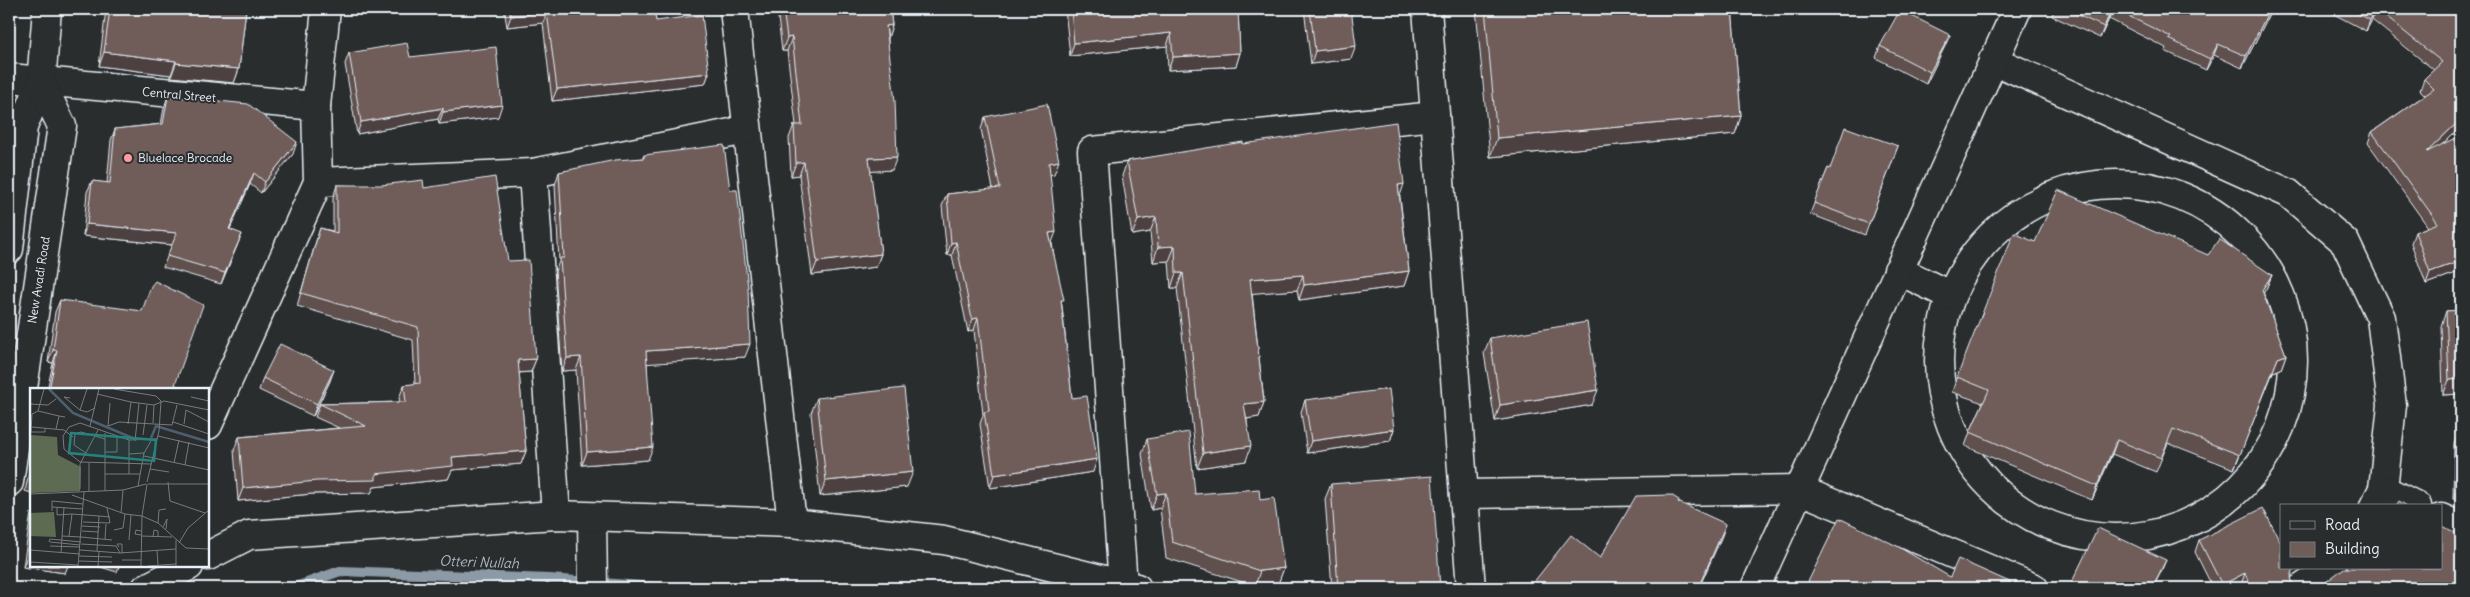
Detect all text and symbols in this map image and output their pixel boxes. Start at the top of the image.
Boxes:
street label: Central Street [141,84,217,105]
place label: Bluelace Brocade [138,150,232,165]
marker: Bluelace Brocade [122,152,134,164]
street label: New Avadi Road [24,235,53,324]
inset map [30,388,209,567]
legend [2280,504,2442,570]
text: Road [2325,515,2360,534]
text: Building [2325,539,2380,558]
water label: Otteri Nullah [439,552,520,572]

